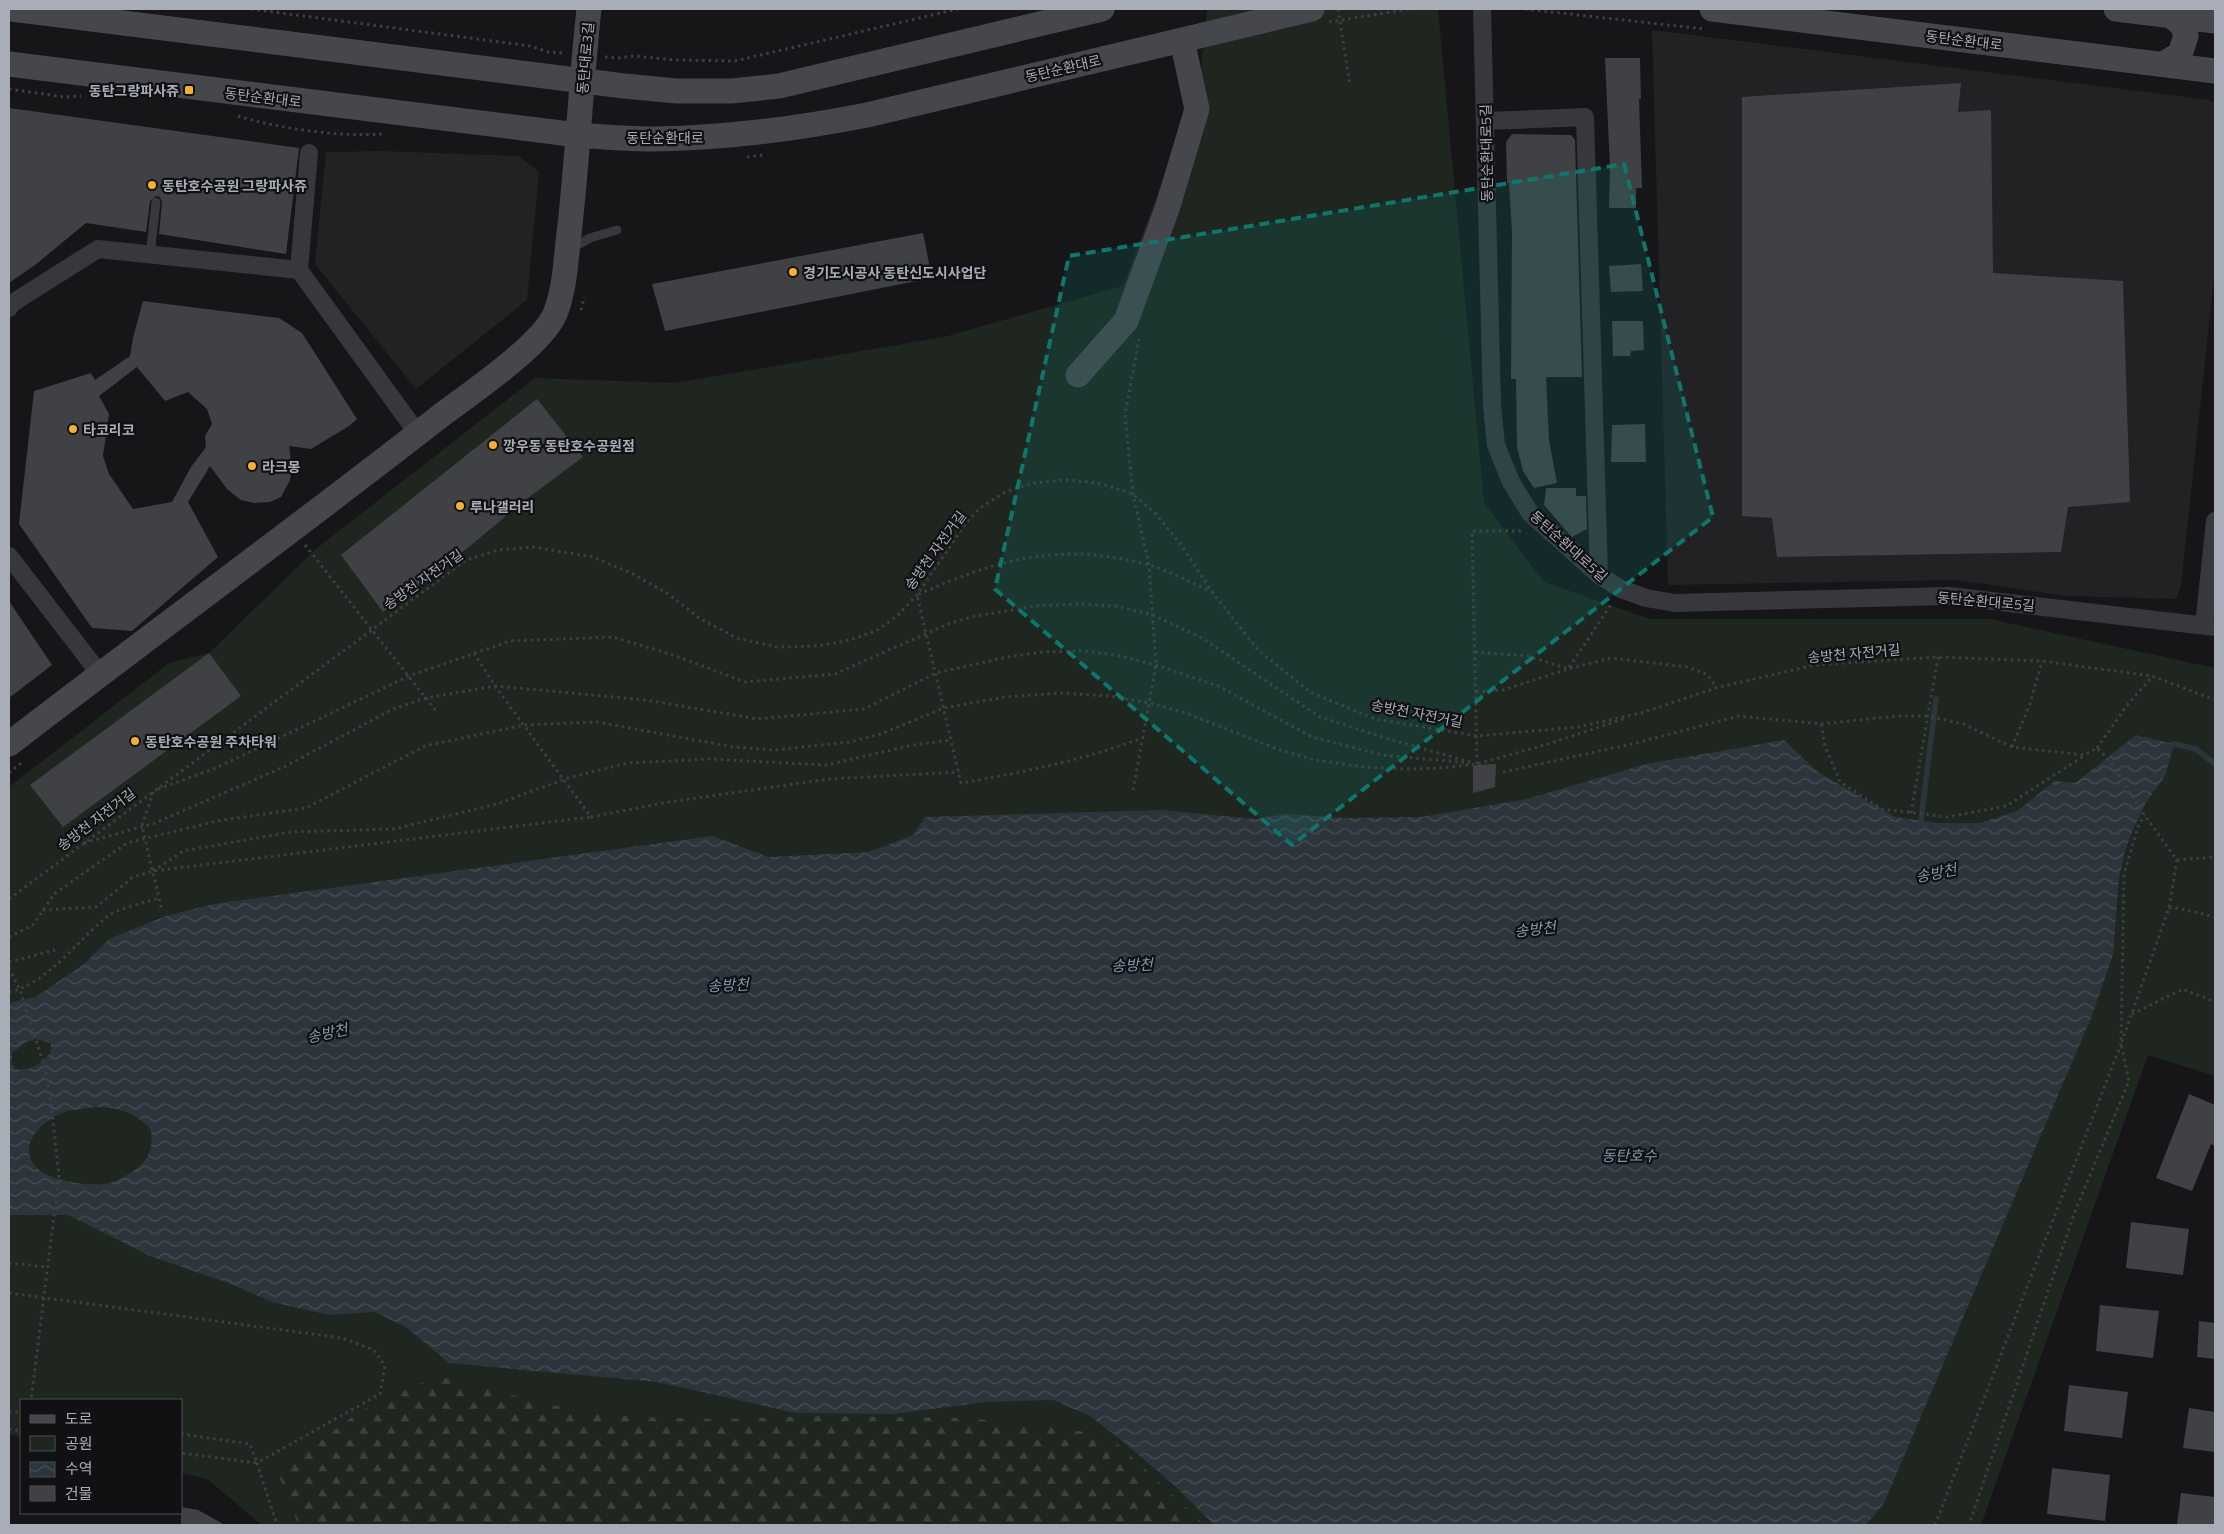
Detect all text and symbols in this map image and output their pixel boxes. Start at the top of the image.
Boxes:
street label: 동탄대로3길 [571,21,599,95]
street label: 동탄순환대로 [1924,25,2004,55]
street label: 동탄순환대로 [1023,49,1103,87]
place label: 동탄그랑파사쥬 [89,80,179,101]
street label: 동탄순환대로 [223,82,303,112]
marker: 동탄그랑파사쥬 [183,84,195,96]
street label: 동탄순환대로5길 [1475,104,1497,202]
street label: 동탄순환대로 [626,127,704,148]
place label: 동탄호수공원 그랑파사쥬 [162,175,307,196]
marker: 동탄호수공원 그랑파사쥬 [146,179,158,191]
place label: 경기도시공사 동탄신도시사업단 [803,262,987,283]
marker: 경기도시공사 동탄신도시사업단 [787,266,799,278]
place label: 타코리코 [83,419,135,440]
marker: 타코리코 [67,423,79,435]
place label: 깡우동 동탄호수공원점 [503,435,635,456]
marker: 깡우동 동탄호수공원점 [487,439,499,451]
place label: 라크몽 [262,456,301,477]
marker: 라크몽 [246,460,258,472]
place label: 루나갤러리 [470,496,534,517]
marker: 루나갤러리 [454,500,466,512]
street label: 동탄순환대로5길 [1526,505,1612,587]
street label: 송방천 자전거길 [899,506,971,594]
street label: 송방천 자전거길 [379,544,467,614]
street label: 동탄순환대로5길 [1936,586,2036,616]
street label: 송방천 자전거길 [1807,638,1901,668]
street label: 송방천 자전거길 [1369,694,1465,732]
place label: 동탄호수공원 주차타워 [145,731,277,752]
marker: 동탄호수공원 주차타워 [129,735,141,747]
street label: 송방천 자전거길 [52,783,140,855]
water label: 송방천 [1913,857,1961,888]
water label: 송방천 [1513,915,1559,943]
water label: 송방천 [1111,952,1155,978]
water label: 송방천 [707,972,751,998]
water label: 송방천 [304,1017,352,1049]
water label: 동탄호수 [1601,1144,1658,1167]
legend [20,1399,182,1514]
text: 도로 [65,1407,93,1430]
text: 공원 [65,1432,93,1455]
text: 수역 [65,1457,93,1480]
text: 건물 [65,1482,93,1505]

